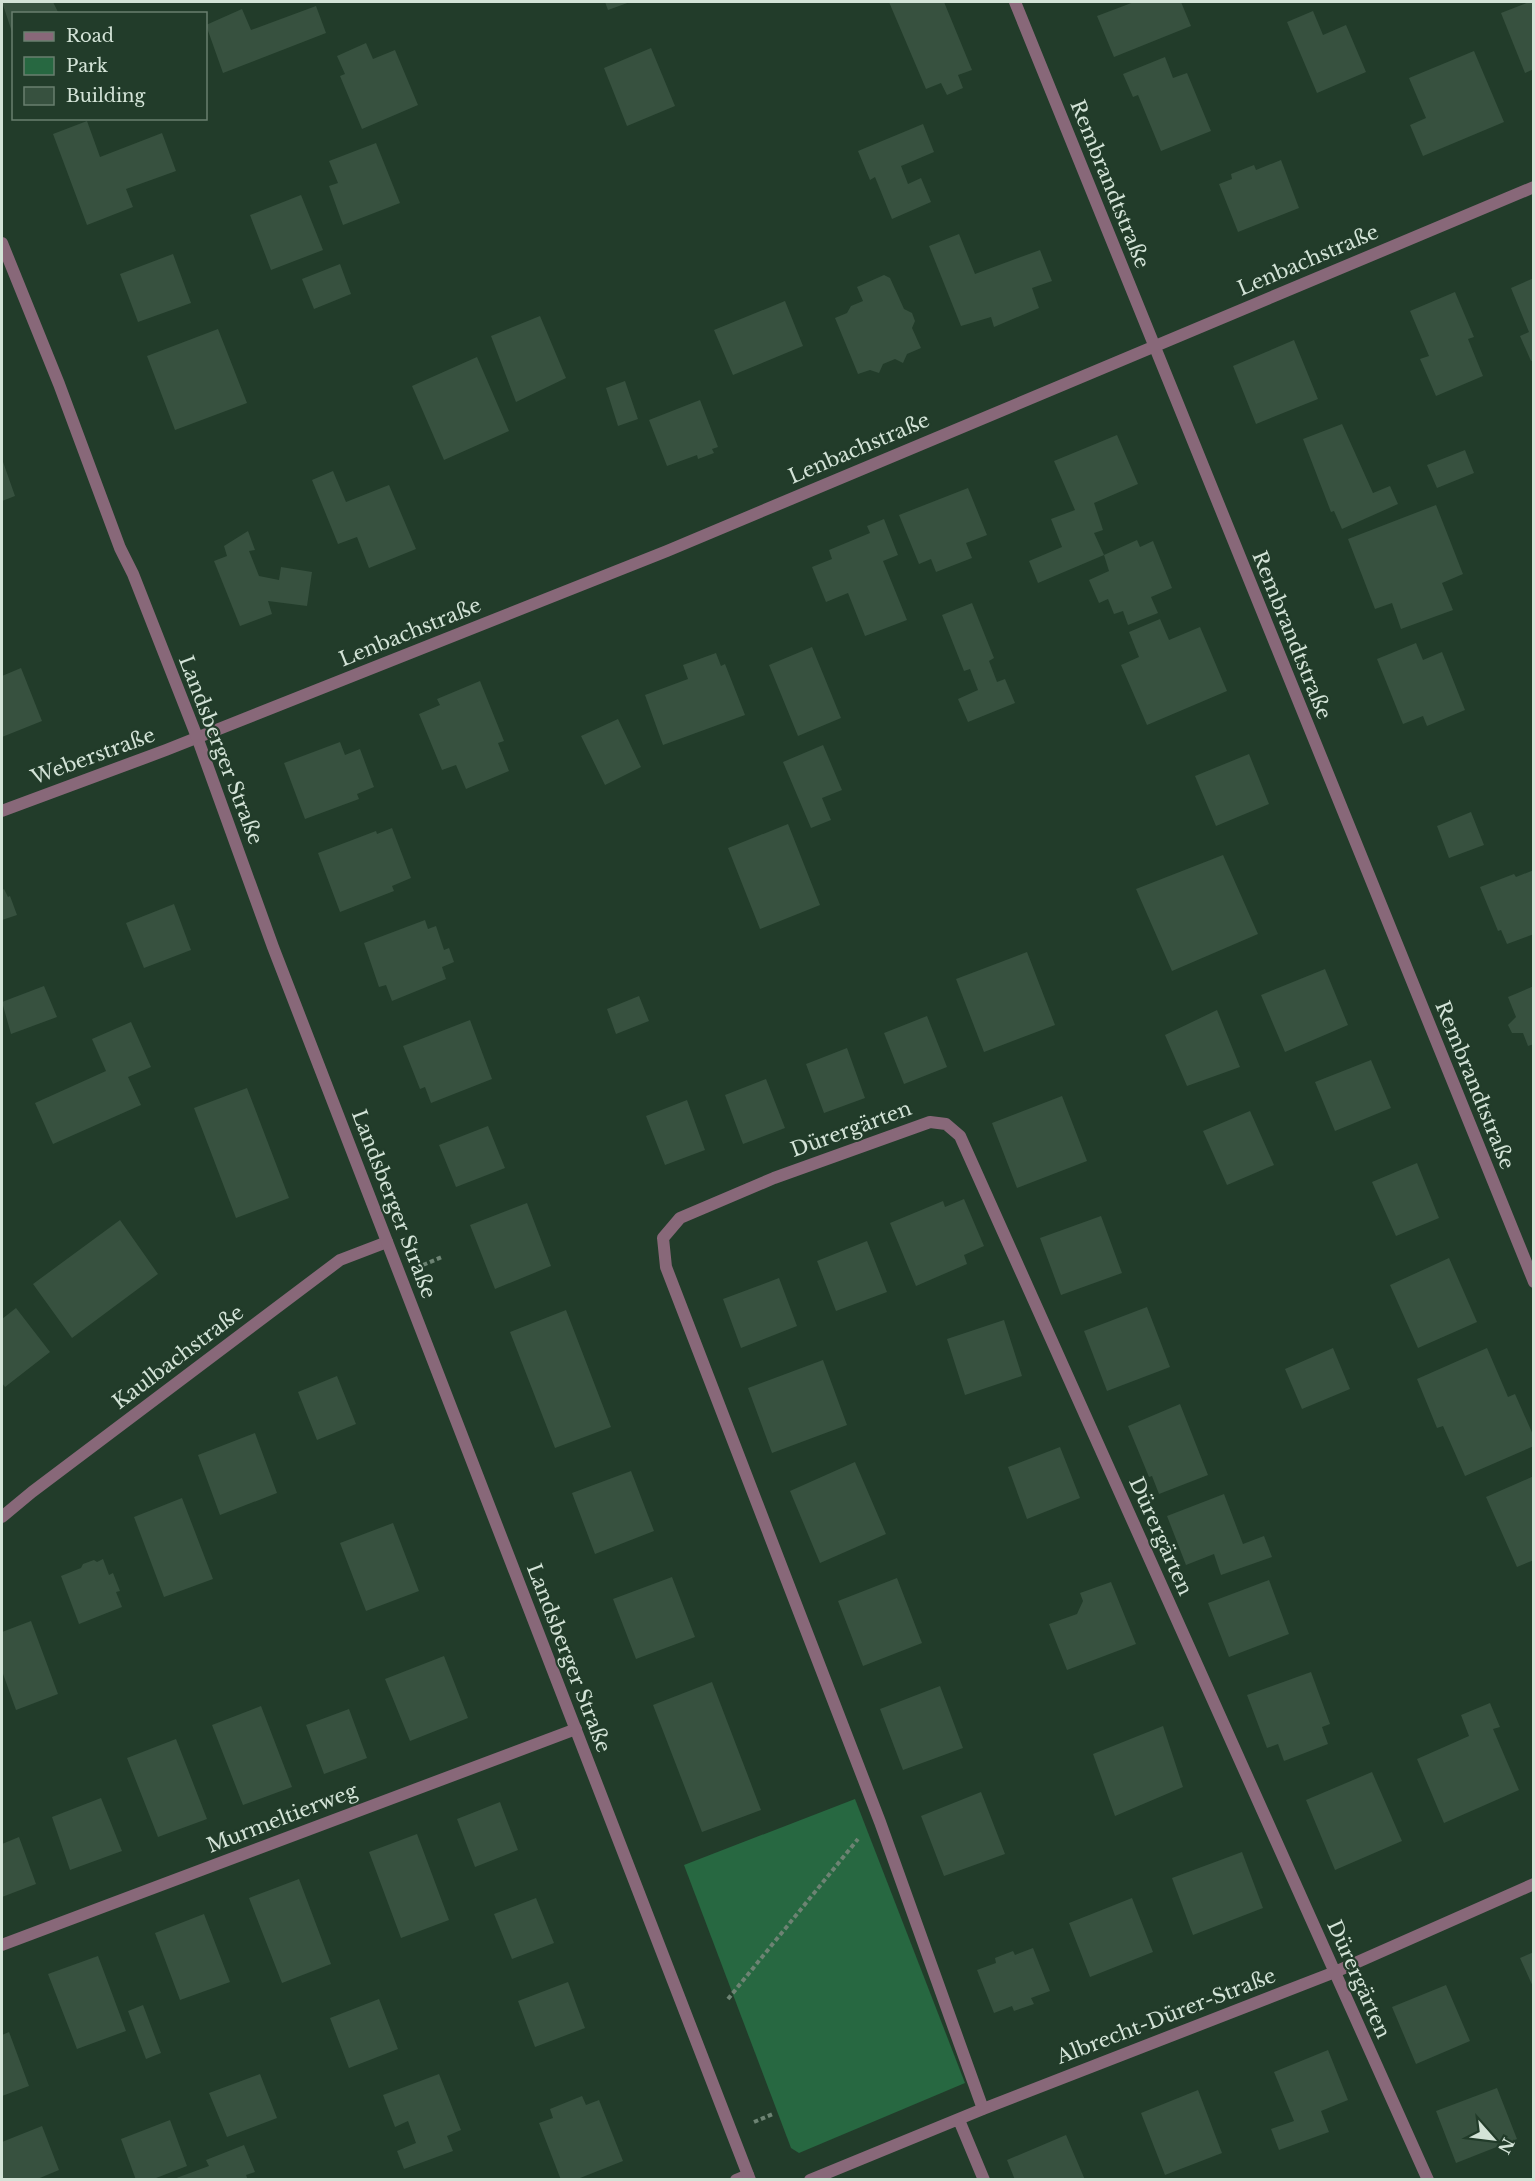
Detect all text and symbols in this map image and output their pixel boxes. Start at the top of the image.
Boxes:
legend [12,12,207,120]
text: Road [66,25,114,47]
text: Park [66,55,108,77]
text: Building [66,85,145,107]
street label: Rembrandtstraße [1065,96,1155,272]
street label: Lenbachstraße [1234,219,1382,301]
street label: Lenbachstraße [785,407,933,489]
street label: Rembrandtstraße [1247,547,1337,723]
street label: Lenbachstraße [336,593,484,671]
street label: Landsberger Straße [174,652,268,848]
street label: Weberstraße [27,723,158,790]
street label: Rembrandtstraße [1430,997,1520,1173]
street label: Dürergärten [787,1096,915,1162]
street label: Landsberger Straße [347,1106,441,1302]
street label: Kaulbachstraße [108,1300,248,1414]
street label: Dürergärten [1124,1473,1198,1599]
street label: Landsberger Straße [522,1560,616,1756]
street label: Murmeltierweg [203,1778,362,1858]
street label: Dürergärten [1322,1916,1396,2042]
street label: Albrecht-Dürer-Straße [1052,1963,1279,2069]
north arrow [1463,2109,1523,2169]
text: N [1494,2135,1519,2157]

